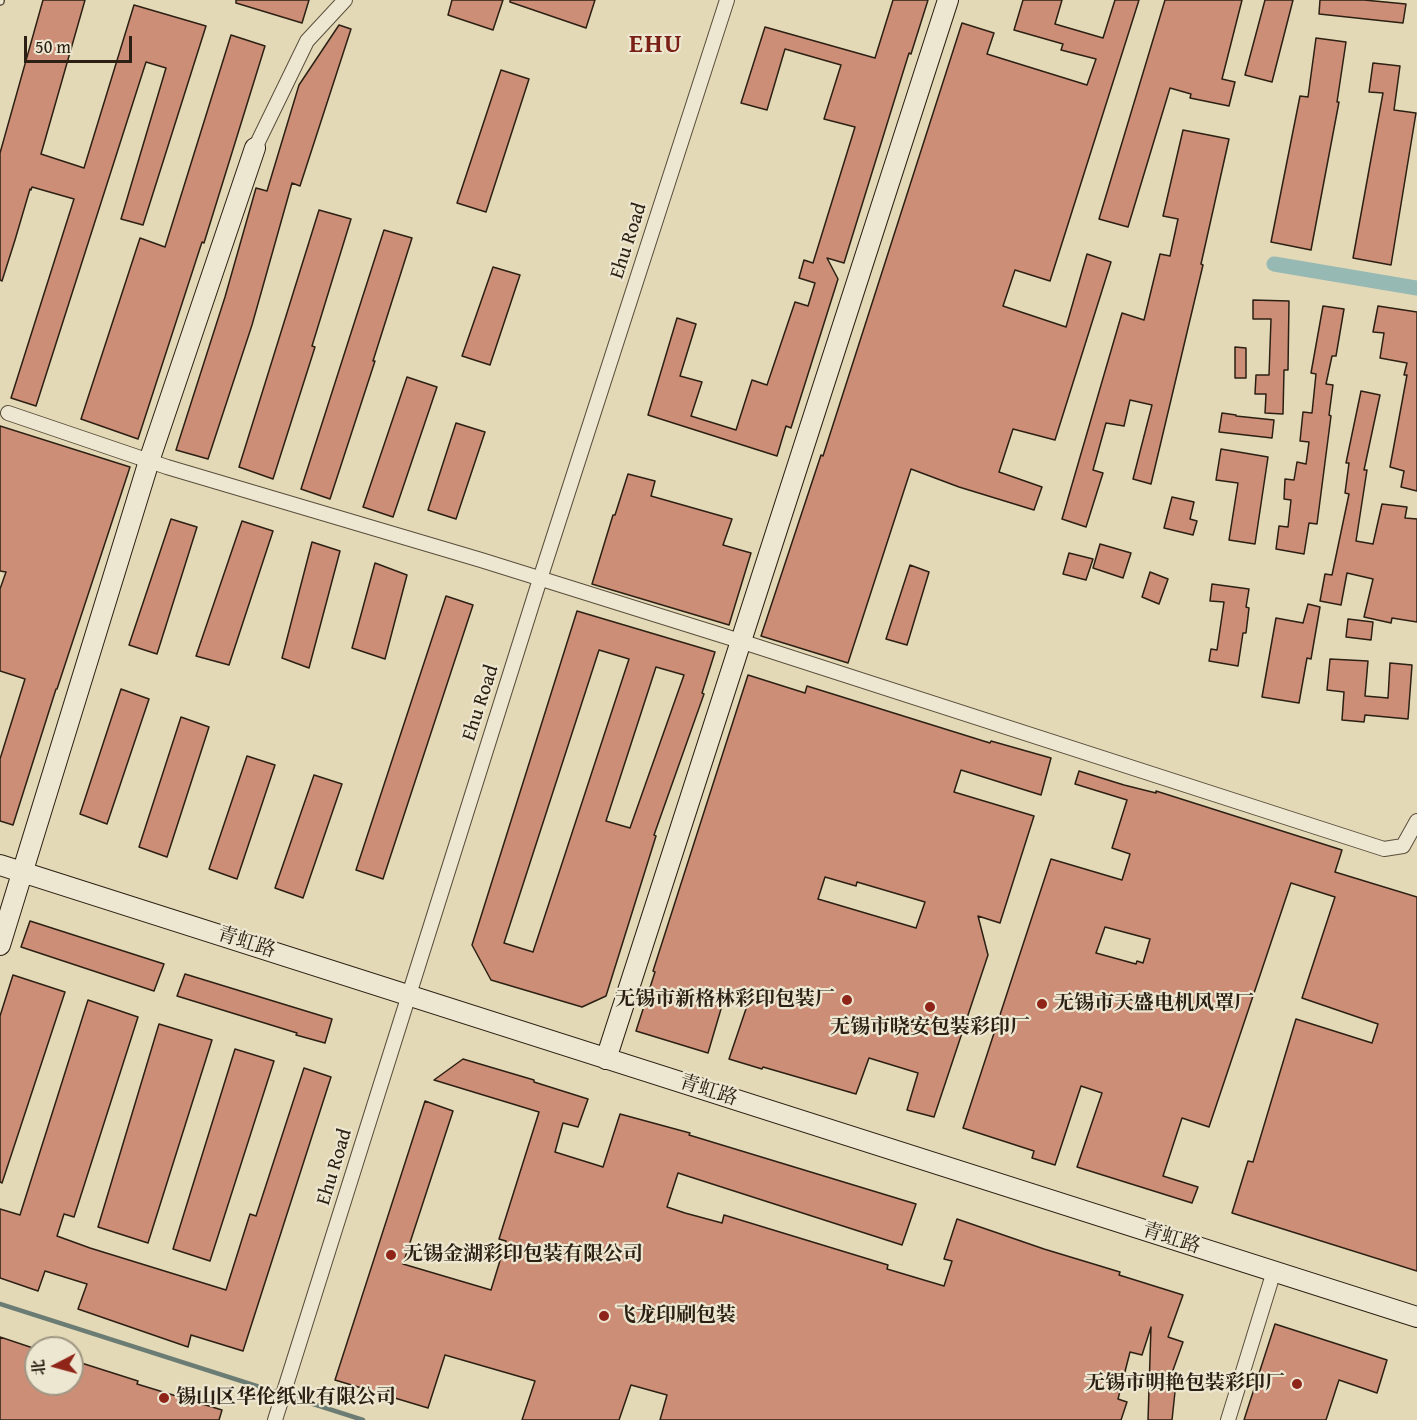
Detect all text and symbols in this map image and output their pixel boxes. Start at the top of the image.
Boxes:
scale bar [27,24,135,62]
district label: EHU [629,29,683,61]
text: 50 m [35,33,71,60]
street label: Ehu Road [605,200,653,282]
street label: Ehu Road [457,662,505,744]
street label: 青虹路 [214,922,278,964]
place label: 无锡市新格林彩印包装厂 [615,988,835,1012]
place label: 无锡市天盛电机风罩厂 [1054,992,1254,1016]
marker: 无锡市新格林彩印包装厂 [840,993,854,1007]
marker: 无锡市天盛电机风罩厂 [1035,997,1049,1011]
marker: 无锡市晓安包装彩印厂 [923,1000,937,1014]
place label: 无锡市晓安包装彩印厂 [830,1016,1030,1040]
street label: 青虹路 [676,1070,740,1112]
street label: Ehu Road [312,1126,358,1208]
street label: 青虹路 [1139,1218,1203,1260]
place label: 无锡金湖彩印包装有限公司 [403,1243,643,1267]
marker: 无锡金湖彩印包装有限公司 [384,1248,398,1262]
place label: 飞龙印刷包装 [616,1304,736,1328]
marker: 飞龙印刷包装 [597,1309,611,1323]
north arrow [24,1336,84,1396]
text: 北 [25,1358,51,1377]
place label: 无锡市明艳包装彩印厂 [1085,1372,1285,1396]
marker: 无锡市明艳包装彩印厂 [1290,1377,1304,1391]
place label: 锡山区华伦纸业有限公司 [176,1386,396,1410]
marker: 锡山区华伦纸业有限公司 [157,1391,171,1405]

